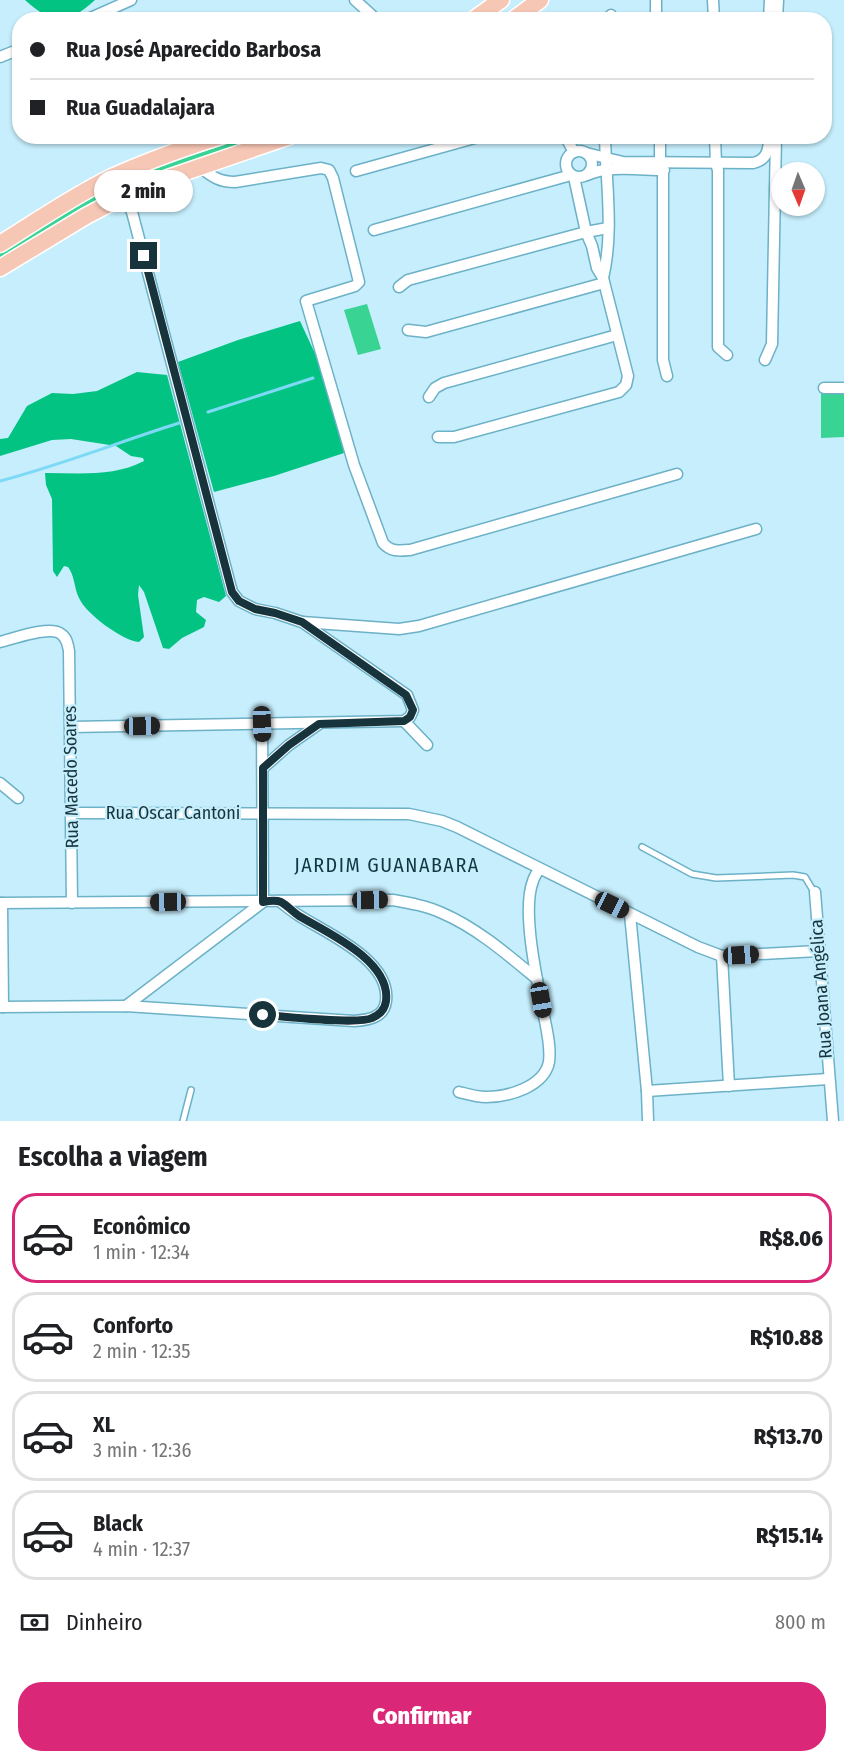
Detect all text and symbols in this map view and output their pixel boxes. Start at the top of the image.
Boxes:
text: Rua José Aparecido Barbosa [66,36,321,63]
text: Rua Guadalajara [66,94,215,121]
north arrow [771,162,825,216]
map controls [771,162,825,216]
callout: 2 min [94,169,194,211]
text: 2 min [121,179,166,203]
route end [130,242,157,269]
street label: Rua Macedo Soares [59,705,83,849]
car [252,706,272,742]
car [124,717,160,735]
street label: Rua Oscar Cantoni [106,802,240,824]
district label: JARDIM GUANABARA [294,853,480,877]
car [592,889,632,921]
car [352,891,388,909]
car [150,893,186,911]
street label: Rua Joana Angélica [805,918,837,1059]
car [723,945,759,965]
car [529,981,553,1019]
route start [249,1001,276,1028]
text: Escolha a viagem [18,1141,208,1173]
icon: car [21,1211,75,1265]
text: Econômico [93,1213,191,1240]
text: R$8.06 [759,1225,823,1252]
text: 1 min · 12:34 [93,1240,190,1264]
icon: car [21,1310,75,1364]
text: Conforto [93,1312,173,1339]
text: R$10.88 [750,1324,823,1351]
text: 2 min · 12:35 [93,1339,190,1363]
icon: car [21,1409,75,1463]
text: XL [93,1411,115,1438]
text: R$13.70 [754,1423,823,1450]
text: 3 min · 12:36 [93,1438,191,1462]
icon: car [21,1508,75,1562]
text: Black [93,1510,143,1537]
text: R$15.14 [756,1522,823,1549]
text: 4 min · 12:37 [93,1537,190,1561]
icon: cash [18,1606,51,1639]
text: Dinheiro [66,1609,143,1636]
text: 800 m [775,1610,826,1634]
button: Confirmar [18,1682,826,1751]

